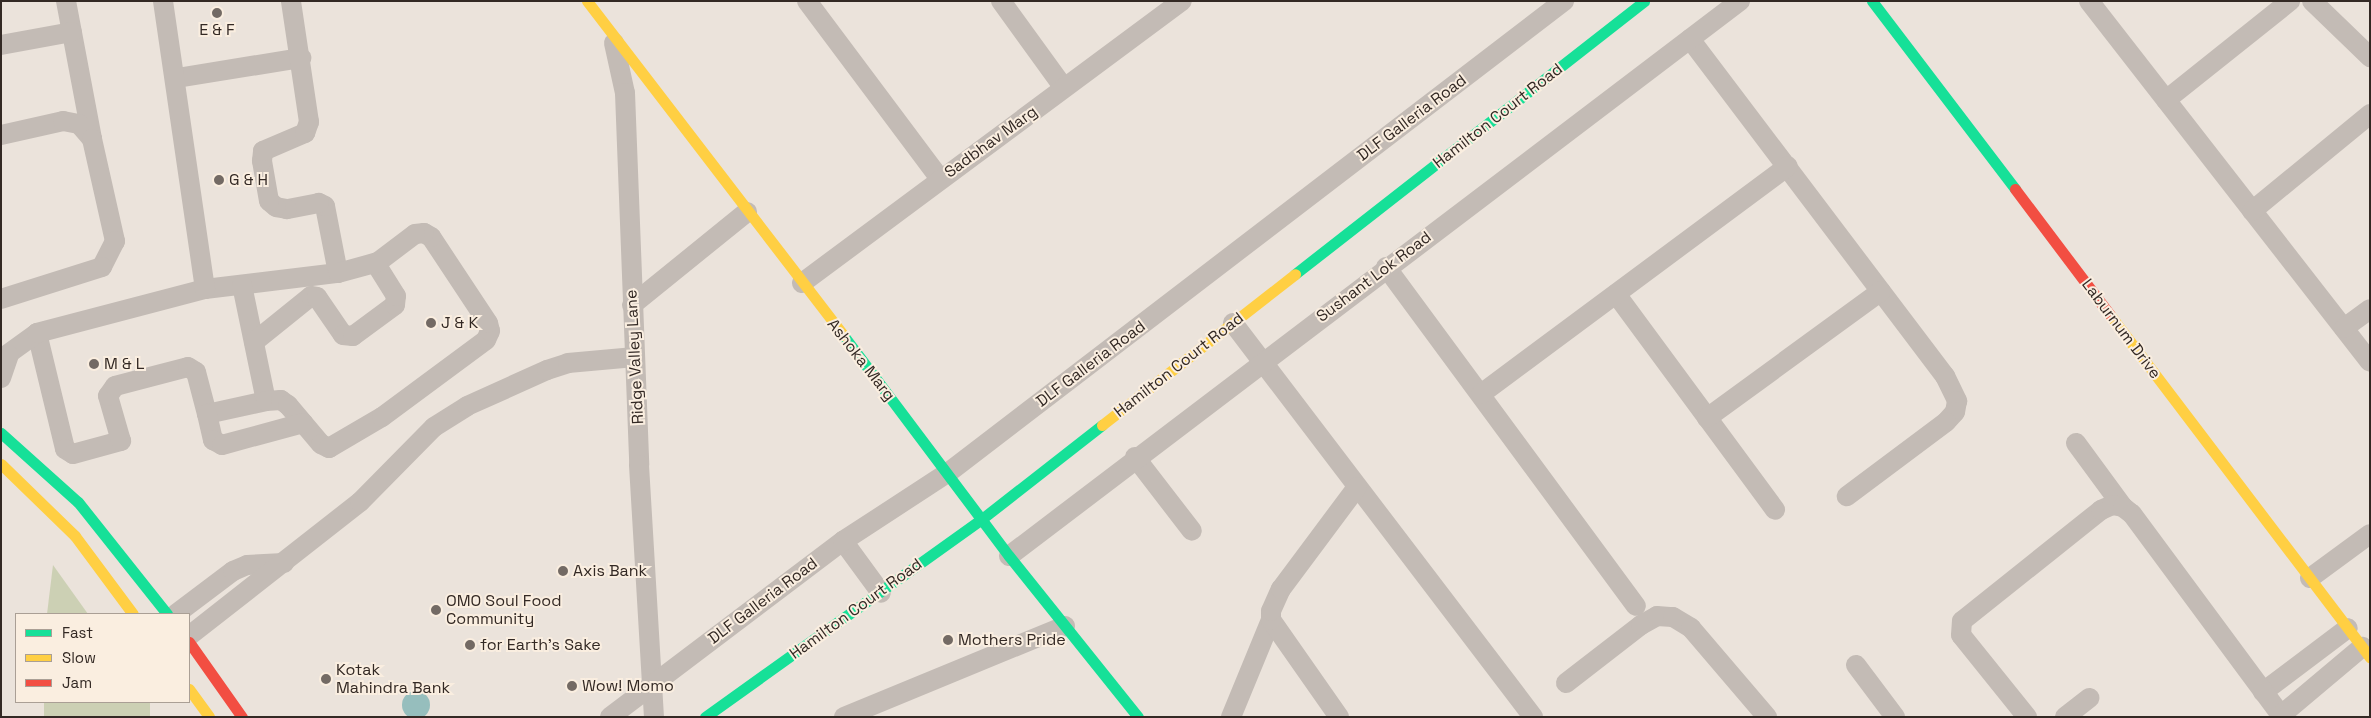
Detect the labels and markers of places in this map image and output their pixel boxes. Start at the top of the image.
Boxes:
marker: E & F [211,7,223,19]
place label: E & F [199,20,235,40]
place label: G & H [229,170,268,190]
marker: G & H [213,174,225,186]
place label: J & K [441,313,478,333]
marker: J & K [425,317,437,329]
place label: M & L [104,354,144,374]
marker: M & L [88,358,100,370]
place label: Axis Bank [573,561,647,581]
marker: Axis Bank [557,565,569,577]
place label: OMO Soul Food Community [446,591,562,629]
marker: OMO Soul Food Community [430,604,442,616]
place label: Mothers Pride [958,630,1066,650]
marker: Mothers Pride [942,634,954,646]
place label: for Earth's Sake [480,635,601,655]
marker: for Earth's Sake [464,639,476,651]
place label: Kotak Mahindra Bank [336,660,450,698]
marker: Kotak Mahindra Bank [320,673,332,685]
place label: Wow! Momo [582,676,674,696]
marker: Wow! Momo [566,680,578,692]

